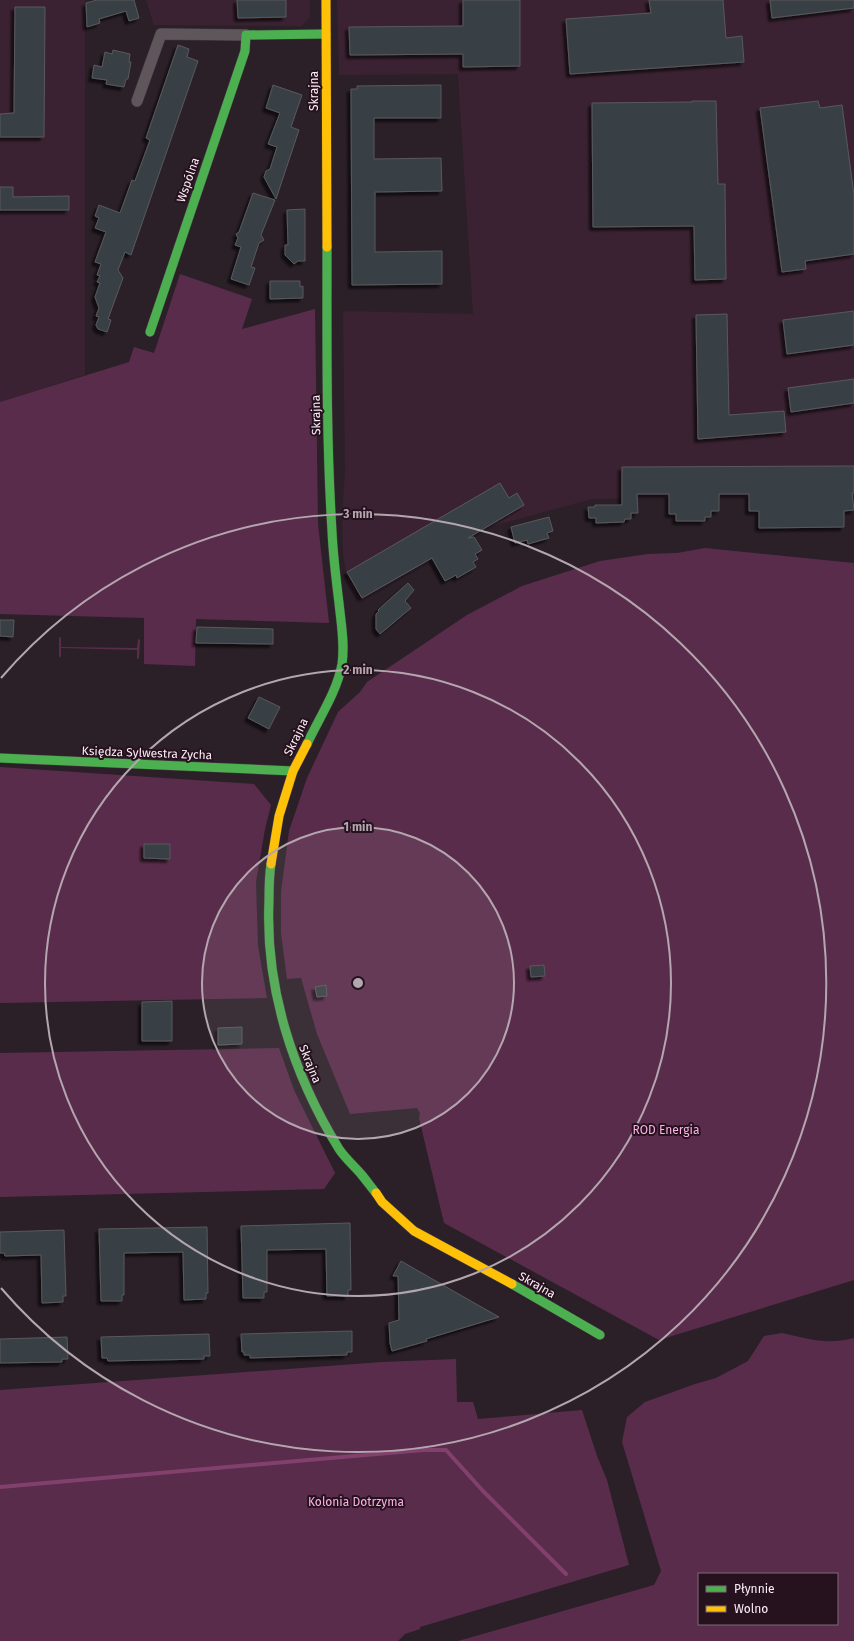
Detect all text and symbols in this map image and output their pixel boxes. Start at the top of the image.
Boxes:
street label: Skrajna [307,71,321,111]
street label: Wspólna [174,156,202,204]
street label: Skrajna [309,395,323,435]
text: 3 min [342,507,373,521]
text: 2 min [343,663,373,677]
street label: Skrajna [281,716,311,758]
street label: Księdza Sylwestra Zycha [81,744,213,762]
text: 1 min [344,820,372,834]
centre of rings [351,976,365,990]
street label: Skrajna [296,1043,324,1085]
park label: ROD Energia [633,1123,699,1137]
street label: Skrajna [516,1269,558,1301]
park label: Kolonia Dotrzyma [308,1495,404,1509]
legend [698,1573,838,1625]
text: Płynnie [734,1582,775,1596]
text: Wolno [734,1602,768,1616]

